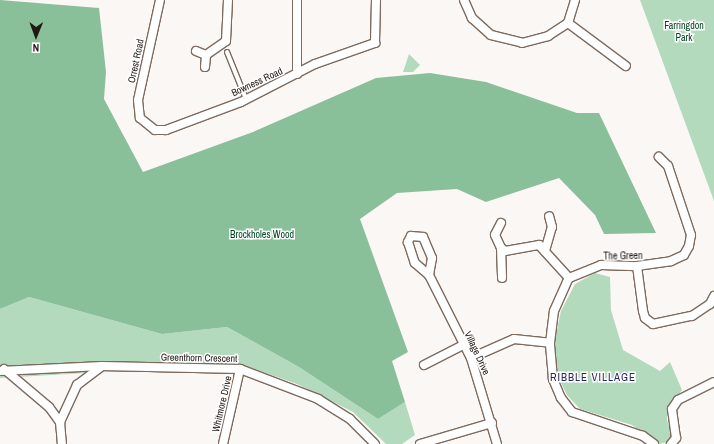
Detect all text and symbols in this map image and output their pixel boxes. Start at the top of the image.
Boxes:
north arrow [16,16,56,56]
park label: Farringdon Park [664,19,704,42]
street label: Orrest Road [125,38,147,84]
text: N [32,41,39,55]
street label: Bowness Road [229,65,285,99]
park label: Brockholes Wood [230,229,294,241]
street label: The Green [603,250,643,262]
street label: Village Drive [462,329,492,377]
street label: Greenthorn Crescent [161,351,237,365]
district label: RIBBLE VILLAGE [550,370,636,384]
street label: Whitmore Drive [210,375,234,433]

